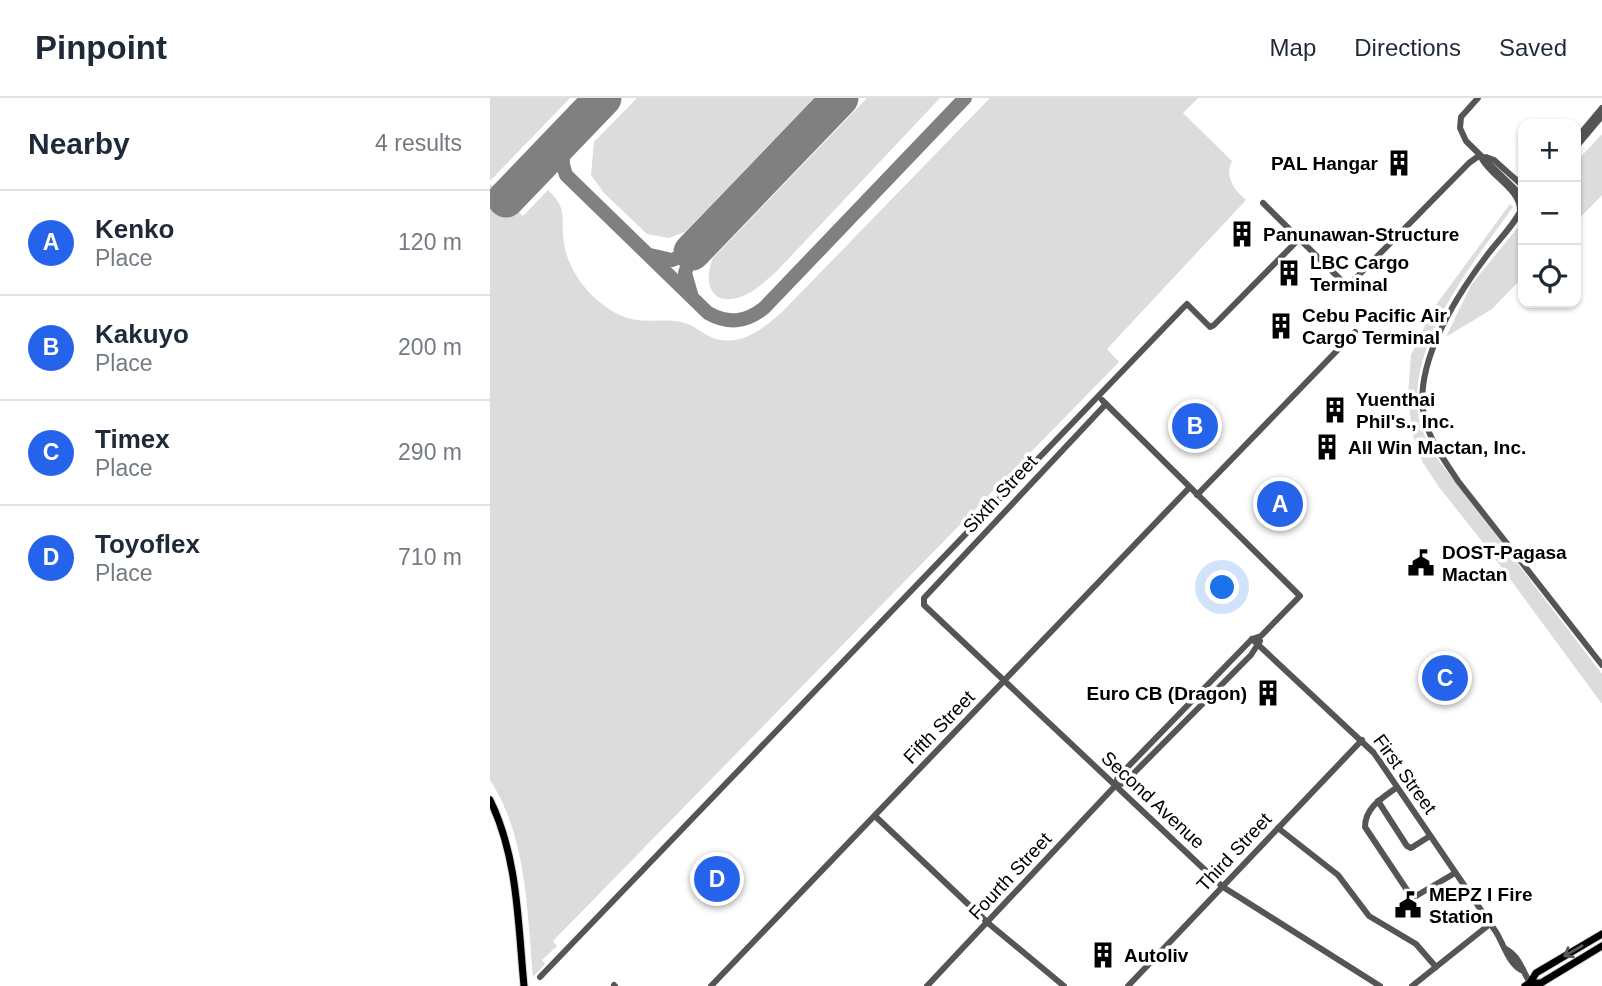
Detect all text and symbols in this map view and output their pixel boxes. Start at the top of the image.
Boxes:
text: Pinpoint [35,29,167,66]
text: Map [1270,34,1316,61]
text: Directions [1354,34,1461,61]
text: Saved [1499,34,1567,61]
map controls [1518,119,1581,308]
button: + [1518,119,1581,182]
text: Nearby [28,127,130,160]
text: 4 results [375,130,462,156]
building icon: PAL Hangar [1384,148,1414,178]
place label: PAL Hangar [1271,153,1379,174]
button: − [1518,182,1581,245]
text: Kenko [95,214,174,244]
building icon: Panunawan-Structure [1227,219,1257,249]
place label: Panunawan-Structure [1263,224,1459,245]
text: A [43,229,59,255]
text: 120 m [398,229,462,255]
text: Place [95,245,153,271]
button: locate [1518,245,1581,308]
place label: LBC Cargo Terminal [1310,252,1409,295]
building icon: LBC Cargo Terminal [1274,258,1304,288]
place label: Cebu Pacific Air Cargo Terminal [1302,305,1448,348]
building icon: Cebu Pacific Air Cargo Terminal [1266,311,1296,341]
text: Kakuyo [95,319,189,349]
text: B [43,334,59,360]
text: 200 m [398,334,462,360]
text: Place [95,350,153,376]
place label: Yuenthai Phil's., Inc. [1356,389,1455,432]
building icon: Yuenthai Phil's., Inc. [1320,395,1350,425]
pin: B [1172,400,1218,452]
text: Timex [95,424,170,454]
building icon: All Win Mactan, Inc. [1312,432,1342,462]
place label: All Win Mactan, Inc. [1348,437,1526,458]
text: C [43,439,59,465]
text: 290 m [398,439,462,465]
street label: Sixth Street [959,450,1042,537]
text: Place [95,455,153,481]
pin: A [1257,478,1303,530]
text: Toyoflex [95,529,200,559]
place label: DOST-Pagasa Mactan [1442,542,1567,585]
text: D [43,544,59,570]
text: 710 m [398,544,462,570]
public building icon: DOST-Pagasa Mactan [1406,548,1436,578]
text: Place [95,560,153,586]
your location [1205,570,1239,604]
pin: C [1422,652,1468,704]
building icon: Euro CB (Dragon) [1253,678,1283,708]
place label: Euro CB (Dragon) [1087,683,1247,704]
street label: Fifth Street [899,686,979,768]
street label: First Street [1369,730,1441,818]
street label: Second Avenue [1097,747,1209,853]
street label: Third Street [1192,808,1276,895]
street label: Fourth Street [965,828,1056,924]
pin: D [694,853,740,905]
place label: MEPZ I Fire Station [1429,884,1532,927]
public building icon: MEPZ I Fire Station [1393,890,1423,920]
building icon: Autoliv [1088,940,1118,970]
one-way arrow [1564,944,1584,958]
place label: Autoliv [1124,945,1189,966]

